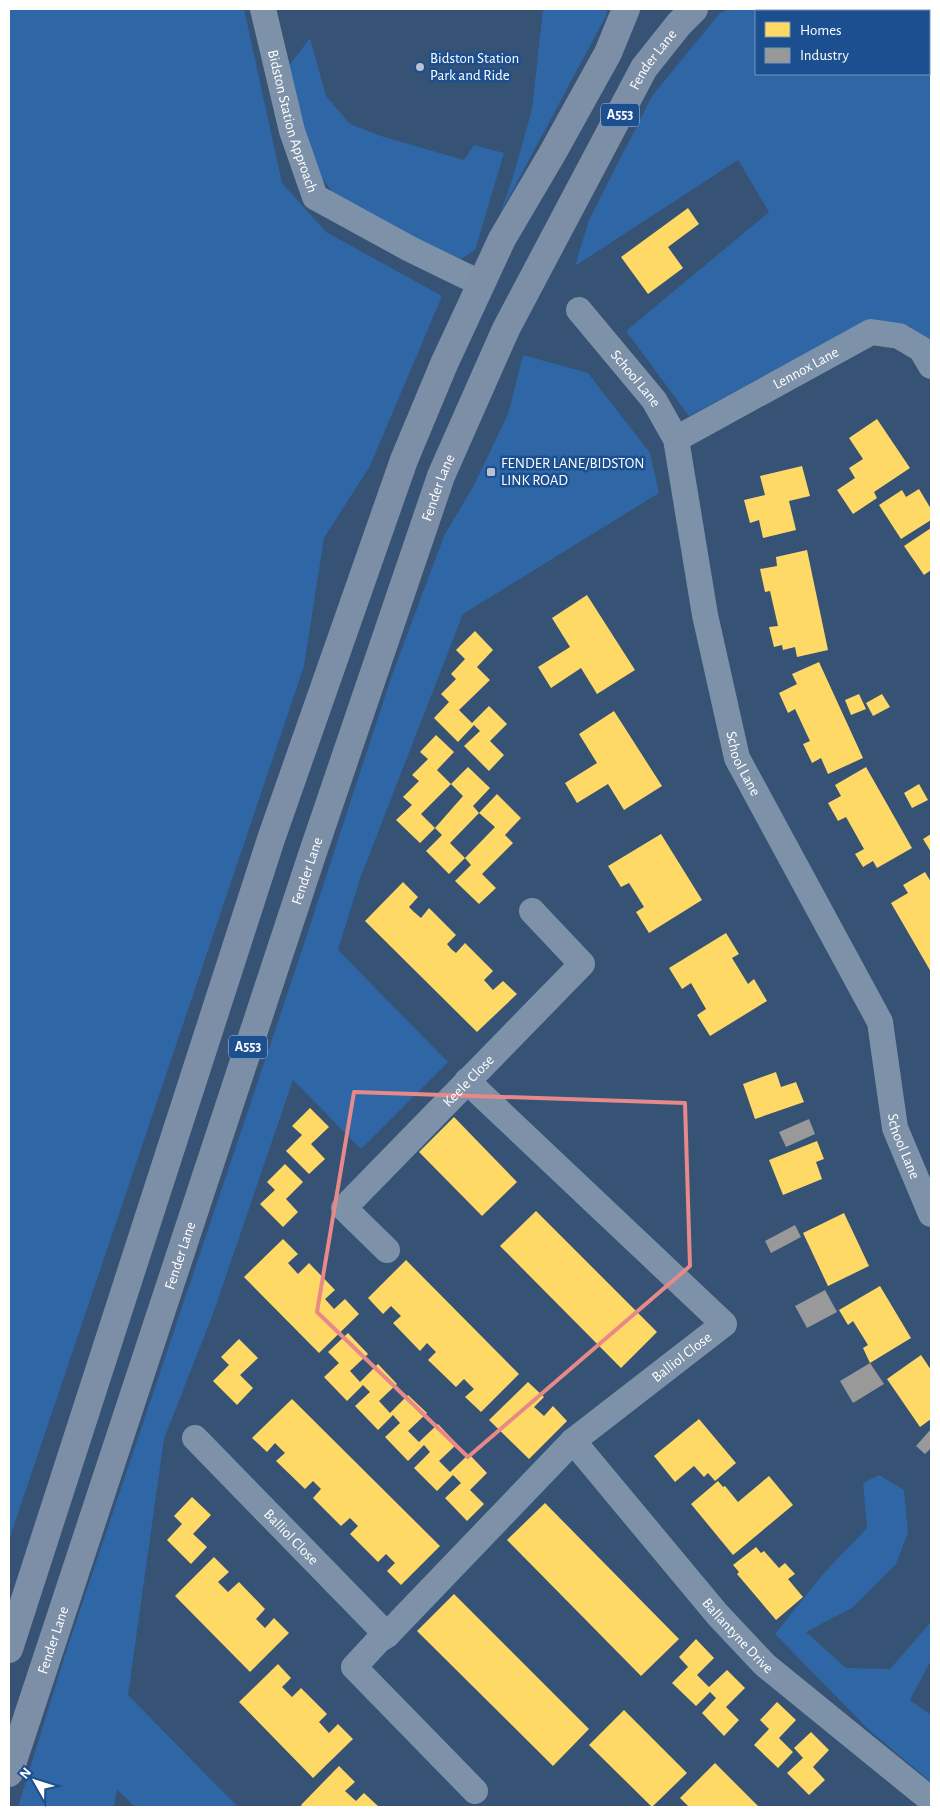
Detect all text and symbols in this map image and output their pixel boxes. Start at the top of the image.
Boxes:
legend [755,10,930,75]
text: Homes [800,23,842,38]
street label: Fender Lane [627,26,679,92]
street label: Bidston Station Approach [265,48,320,194]
text: Industry [800,48,849,63]
place label: Bidston Station Park and Ride [430,51,519,83]
marker: Bidston Station Park and Ride [414,61,426,73]
road number: A553 [601,104,639,126]
street label: Lennox Lane [771,344,841,392]
street label: School Lane [608,347,664,409]
street label: Fender Lane [419,452,457,523]
place label: FENDER LANE/BIDSTON LINK ROAD [501,456,645,488]
marker: FENDER LANE/BIDSTON LINK ROAD [485,466,497,478]
street label: School Lane [724,730,763,798]
street label: Fender Lane [289,835,325,907]
road number: A553 [229,1036,267,1058]
street label: Keele Close [440,1052,497,1110]
street label: School Lane [886,1112,923,1181]
street label: Fender Lane [162,1220,198,1291]
street label: Balliol Close [649,1329,714,1385]
street label: Balliol Close [261,1506,322,1568]
street label: Ballantyne Drive [699,1595,776,1676]
street label: Fender Lane [35,1604,71,1676]
north arrow [10,1756,60,1806]
text: N [17,1765,34,1782]

